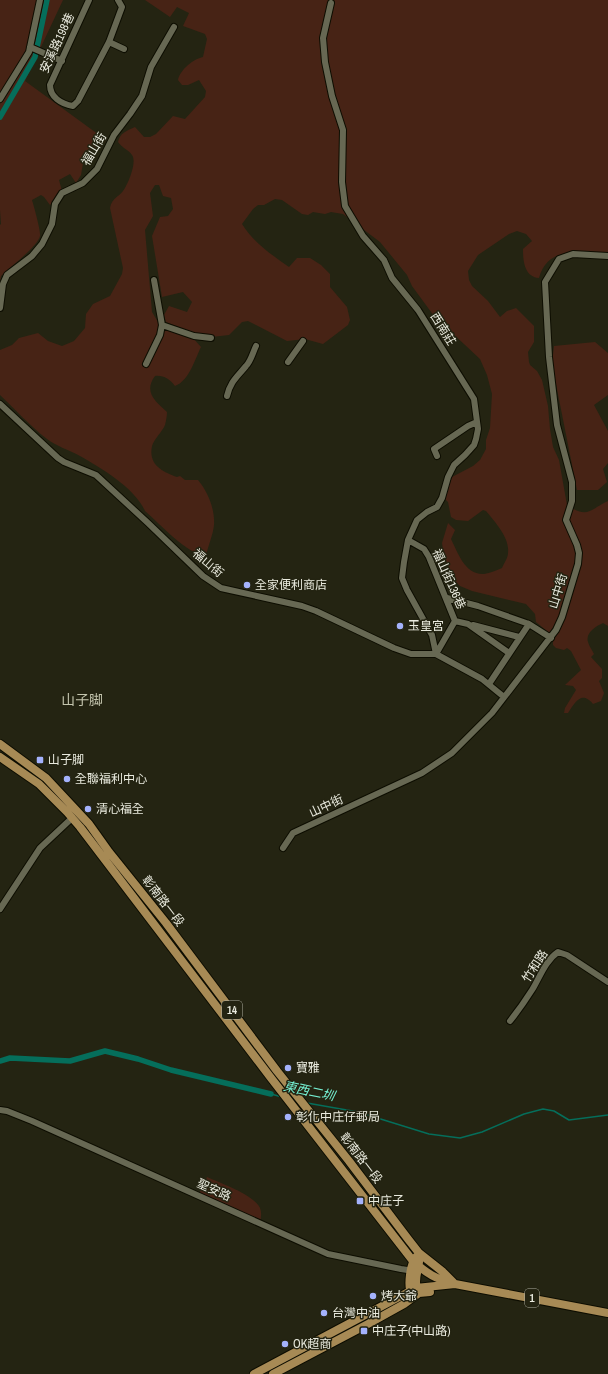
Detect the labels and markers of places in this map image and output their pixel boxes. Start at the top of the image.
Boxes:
place label: 全家便利商店 [255,577,327,593]
marker: 全家便利商店 [242,580,252,590]
place label: 玉皇宮 [408,618,444,634]
marker: 玉皇宮 [395,621,405,631]
place label: 山子脚 [48,752,84,768]
marker: 山子脚 [35,755,45,765]
place label: 全聯福利中心 [75,771,147,787]
marker: 全聯福利中心 [62,774,72,784]
place label: 清心福全 [96,801,144,817]
marker: 清心福全 [83,804,93,814]
place label: 寶雅 [296,1060,320,1076]
marker: 寶雅 [283,1063,293,1073]
place label: 彰化中庄仔郵局 [296,1109,380,1125]
marker: 彰化中庄仔郵局 [283,1112,293,1122]
place label: 中庄子 [368,1193,404,1209]
marker: 中庄子 [355,1196,365,1206]
place label: 烤大爺 [381,1288,417,1304]
marker: 烤大爺 [368,1291,378,1301]
place label: 台灣中油 [332,1305,380,1321]
marker: 台灣中油 [319,1308,329,1318]
place label: 中庄子(中山路) [372,1323,451,1339]
marker: 中庄子(中山路) [359,1326,369,1336]
place label: OK超商 [293,1336,331,1352]
marker: OK超商 [280,1339,290,1349]

